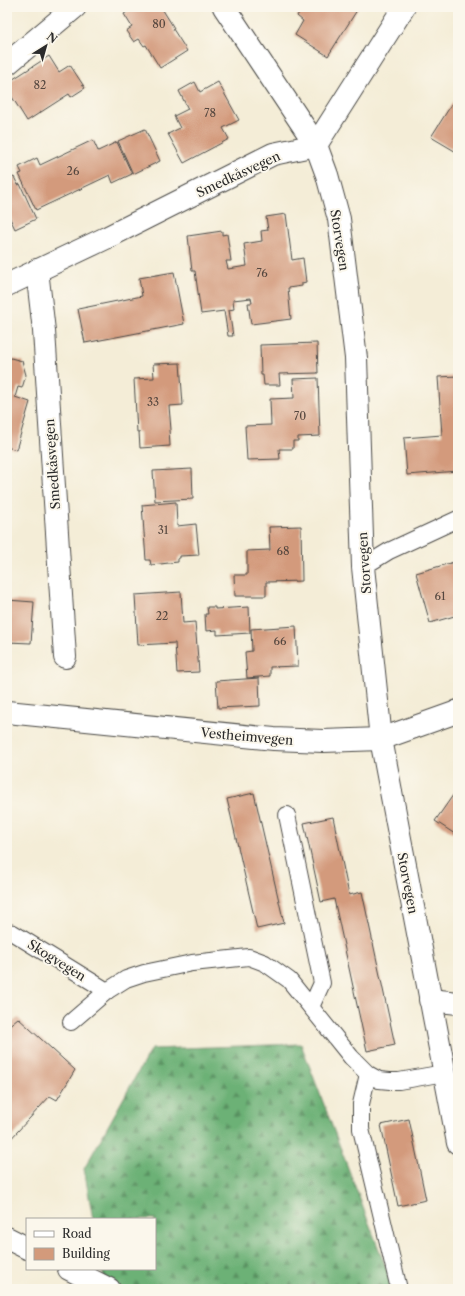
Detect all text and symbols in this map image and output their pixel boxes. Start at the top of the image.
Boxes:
house number: 80 [152,17,166,31]
north arrow [26,26,66,66]
text: N [44,30,60,47]
house number: 82 [34,78,46,92]
house number: 78 [204,106,216,120]
street label: Smedkåsvegen [193,148,283,200]
house number: 26 [67,164,80,178]
street label: Storvegen [327,208,353,272]
house number: 76 [256,266,268,280]
house number: 33 [147,395,159,409]
house number: 70 [294,409,306,423]
street label: Smedkåsvegen [41,418,63,510]
house number: 31 [158,523,169,537]
street label: Storvegen [354,532,374,594]
house number: 68 [277,544,289,558]
house number: 61 [434,589,446,603]
house number: 22 [156,609,168,623]
house number: 66 [274,634,287,648]
street label: Vestheimvegen [199,724,294,748]
street label: Storvegen [394,851,422,915]
street label: Skogvegen [25,936,89,984]
legend [26,1218,156,1270]
text: Road [62,1226,92,1241]
text: Building [62,1246,110,1261]

